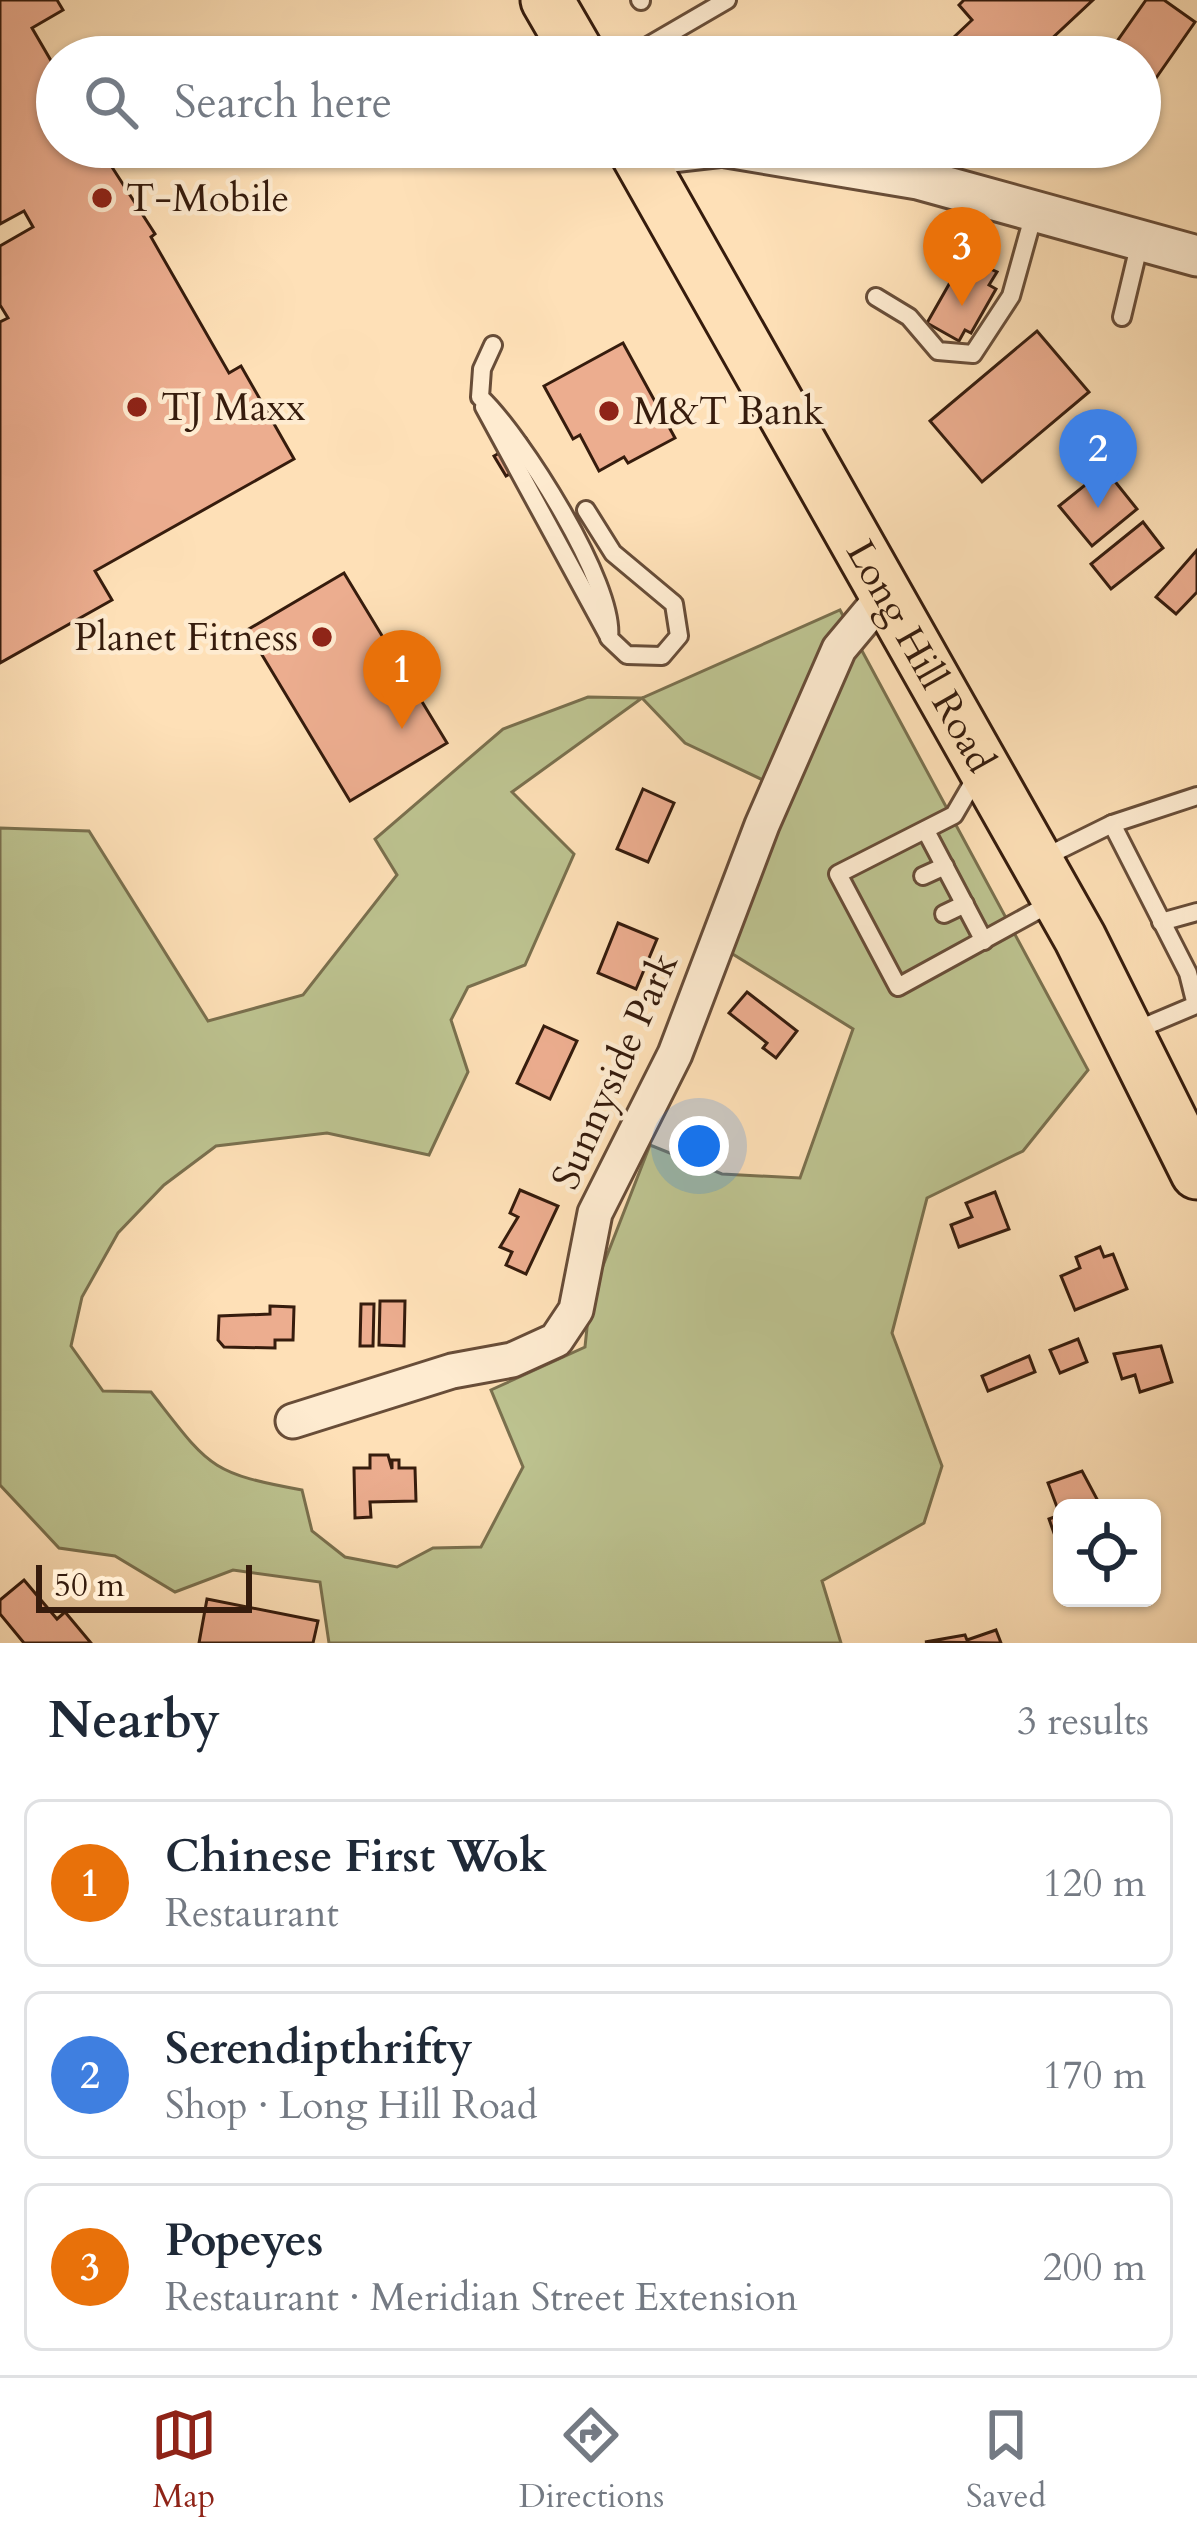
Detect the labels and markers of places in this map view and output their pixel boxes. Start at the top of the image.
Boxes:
place label: T-Mobile [126,172,289,225]
marker: T-Mobile [89,185,115,211]
pin: 3 [923,207,1001,306]
place label: TJ Maxx [161,381,306,434]
place label: M&T Bank [633,385,824,438]
marker: TJ Maxx [124,394,150,420]
marker: M&T Bank [596,398,622,424]
pin: 2 [1059,409,1137,508]
place label: Planet Fitness [74,611,298,664]
marker: Planet Fitness [309,624,335,650]
pin: 1 [363,630,441,729]

